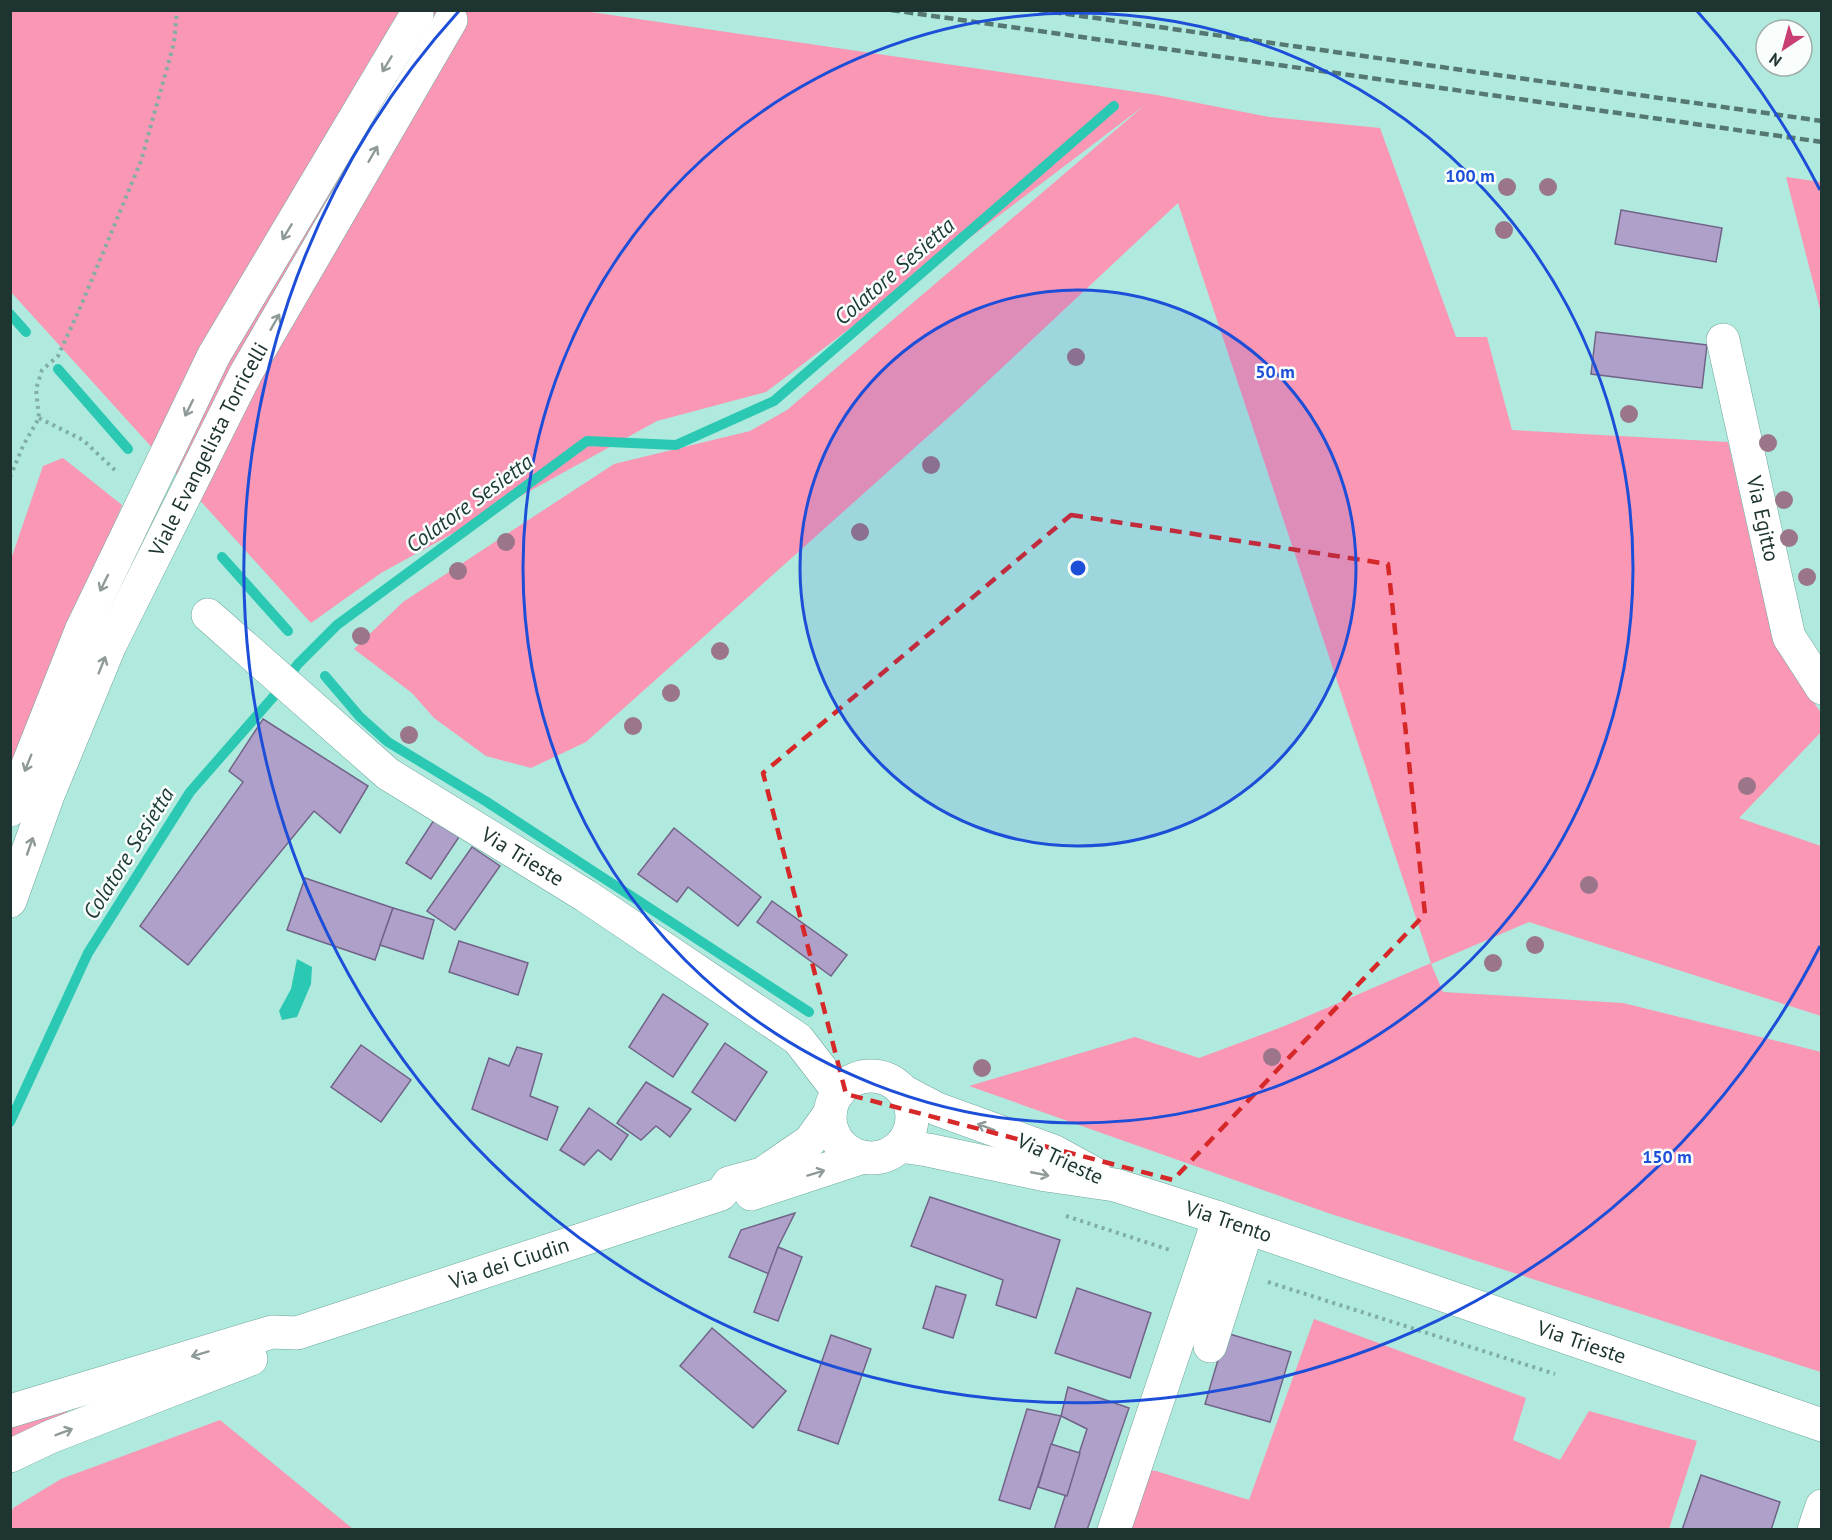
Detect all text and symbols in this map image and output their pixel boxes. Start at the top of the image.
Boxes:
north arrow [1754,18,1814,78]
text: N [1765,49,1785,71]
one-way arrow [381,55,393,72]
one-way arrow [367,146,379,163]
text: 100 m [1445,164,1495,187]
water label: Colatore Sesietta [828,211,960,331]
one-way arrow [281,223,293,240]
one-way arrow [270,314,281,332]
street label: Viale Evangelista Torricelli [142,337,274,562]
text: 50 m [1255,360,1295,383]
one-way arrow [182,398,194,416]
water label: Colatore Sesietta [400,447,538,559]
street label: Via Egitto [1740,472,1786,564]
centre of rings [1068,558,1088,578]
one-way arrow [98,574,110,592]
one-way arrow [97,656,108,675]
one-way arrow [22,753,33,771]
water label: Colatore Sesietta [76,782,180,924]
street label: Via Trieste [475,820,569,892]
one-way arrow [26,837,37,856]
one-way arrow [977,1120,996,1131]
street label: Via Trieste [1012,1126,1108,1190]
text: 150 m [1642,1145,1692,1168]
one-way arrow [806,1167,825,1178]
one-way arrow [1030,1168,1049,1180]
street label: Via Trento [1181,1194,1276,1248]
street label: Via dei Ciudin [445,1231,572,1295]
street label: Via Trieste [1533,1314,1630,1370]
one-way arrow [191,1349,210,1360]
one-way arrow [54,1426,72,1437]

